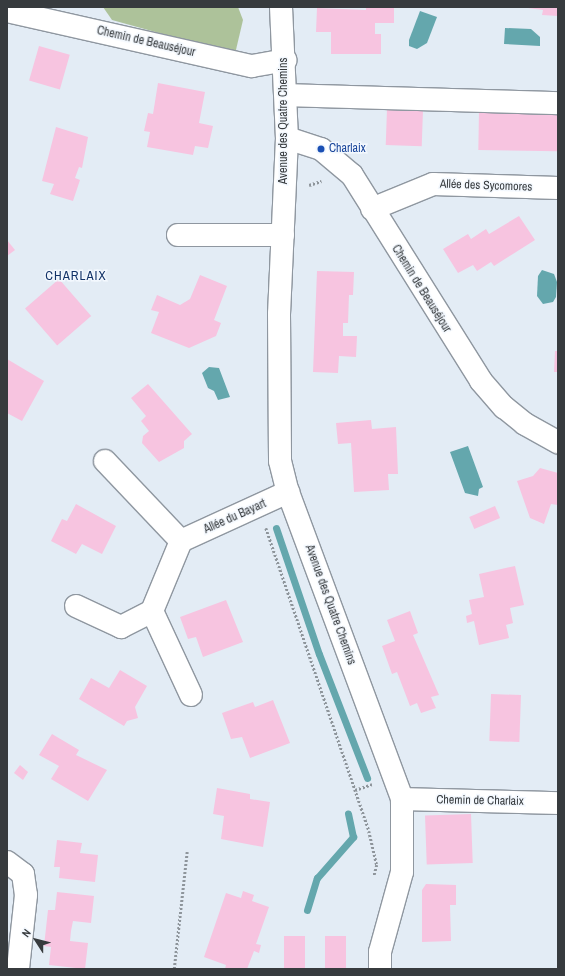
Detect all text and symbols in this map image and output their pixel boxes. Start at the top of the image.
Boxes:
street label: Chemin de Beauséjour [95,24,197,60]
street label: Avenue des Quatre Chemins [277,58,291,184]
place label: Charlaix [329,142,366,156]
marker: Charlaix [316,144,326,154]
street label: Allée des Sycomores [440,177,532,195]
street label: Chemin de Beauséjour [388,243,454,335]
district label: CHARLAIX [45,268,107,284]
street label: Allée du Bayart [202,497,268,537]
street label: Avenue des Quatre Chemins [302,543,358,667]
street label: Chemin de Charlaix [436,793,524,809]
north arrow [16,920,56,960]
text: N [19,926,34,940]

